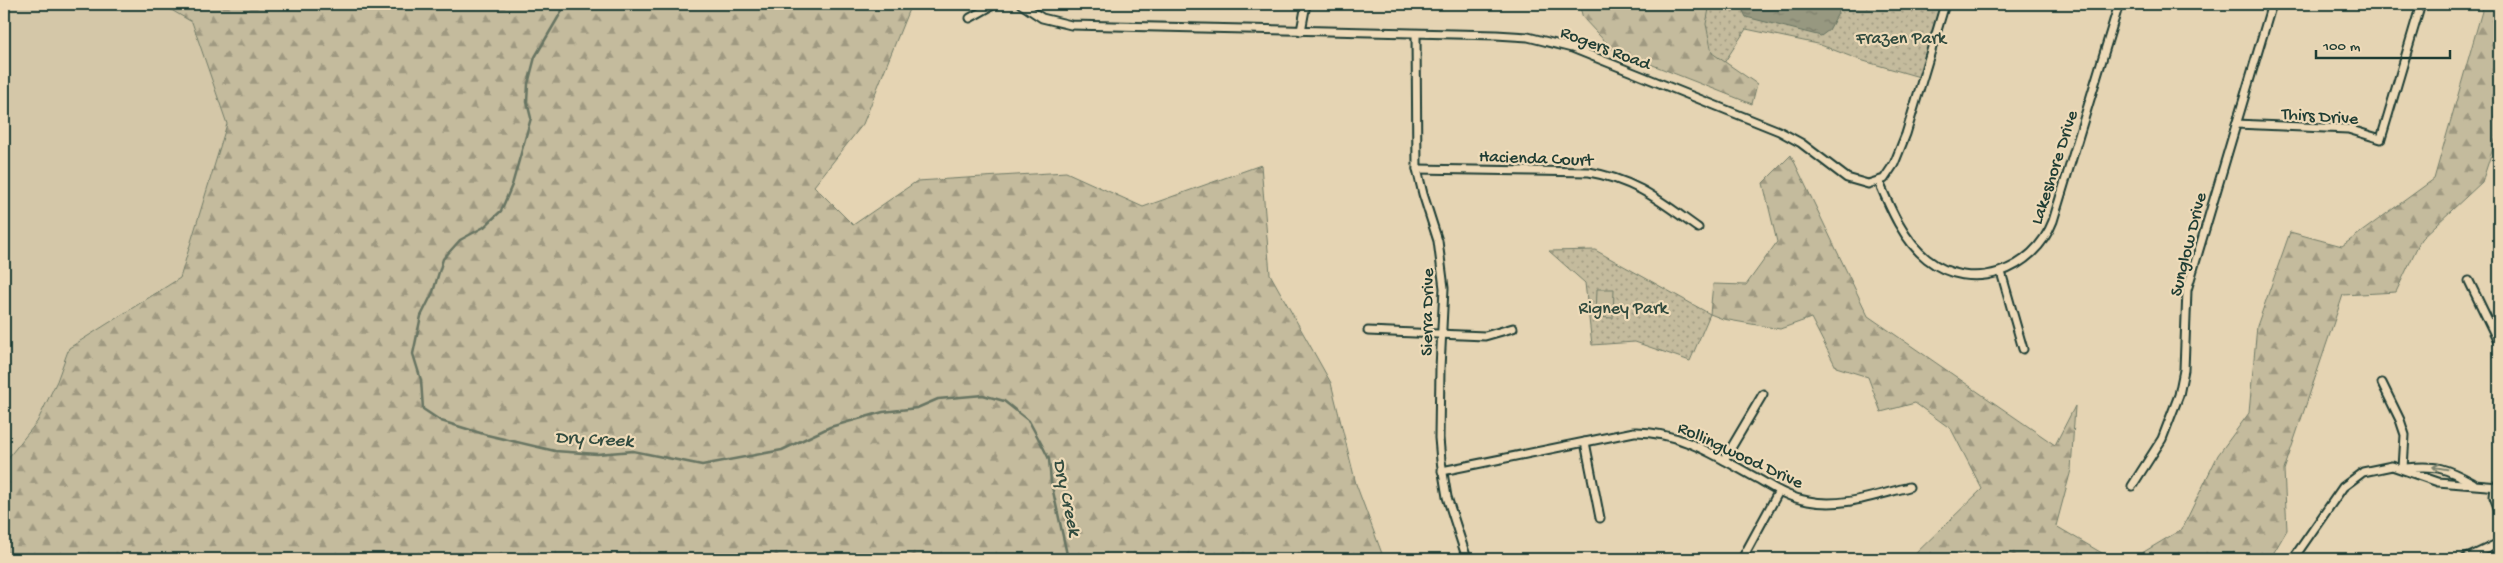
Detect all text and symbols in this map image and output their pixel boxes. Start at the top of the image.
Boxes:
street label: Rogers Road [1557,23,1655,77]
scale bar [2316,28,2449,60]
park label: Frazen Park [1855,29,1948,50]
text: 100 m [2322,38,2361,56]
street label: Thirs Drive [2280,104,2360,131]
street label: Lakeshore Drive [2027,107,2084,227]
street label: Hacienda Court [1478,147,1595,172]
street label: Sunglow Drive [2166,190,2213,299]
street label: Sierra Drive [1417,267,1440,356]
park label: Rigney Park [1579,299,1669,320]
street label: Rollingwood Drive [1674,418,1807,495]
water label: Dry Creek [554,427,635,454]
water label: Dry Creek [1046,457,1085,540]
one-way arrow [2432,463,2448,473]

